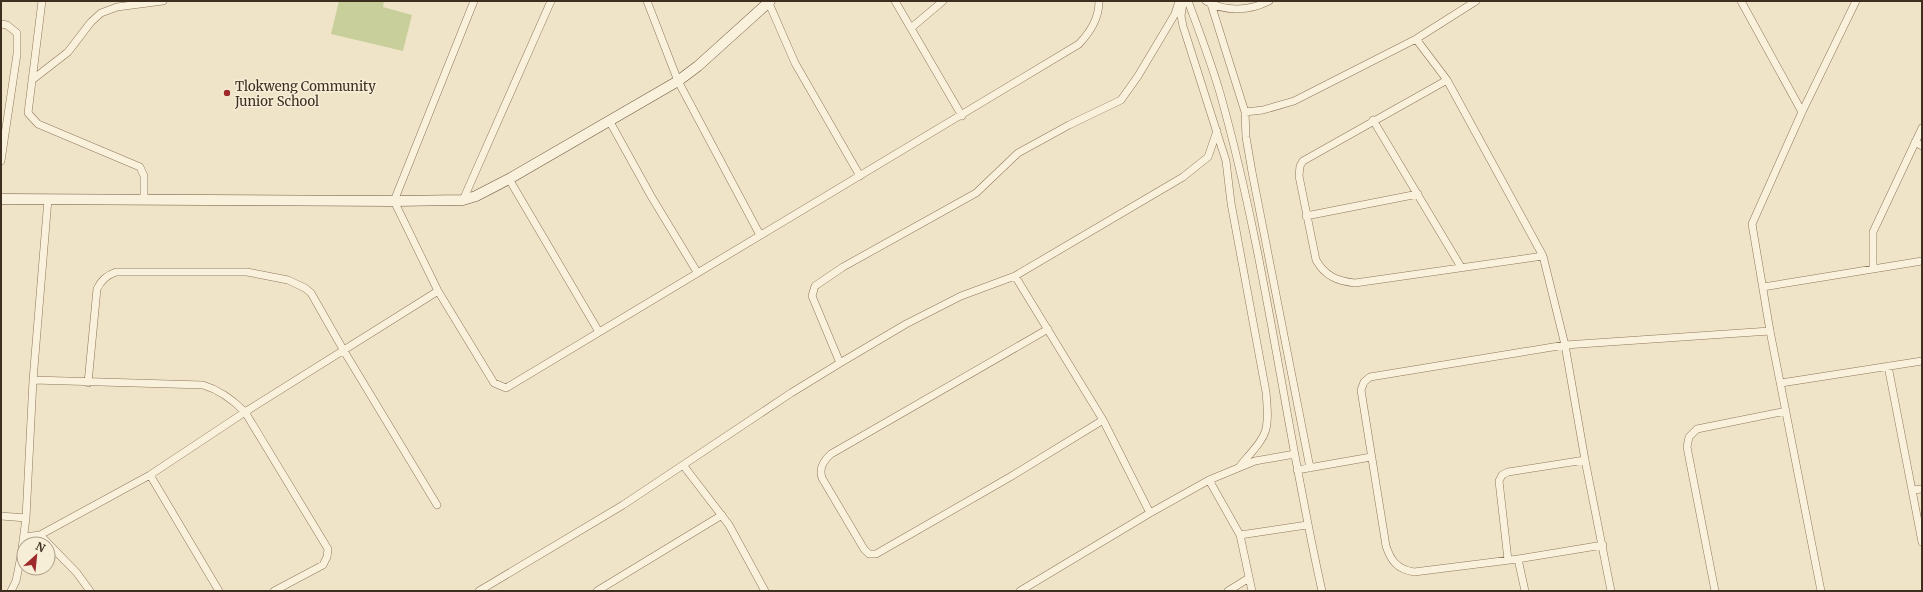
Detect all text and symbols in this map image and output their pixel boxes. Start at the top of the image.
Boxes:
place label: Tlokweng Community Junior School [234,78,376,110]
marker: Tlokweng Community Junior School [222,88,232,98]
north arrow [16,536,56,576]
text: N [33,539,48,555]

